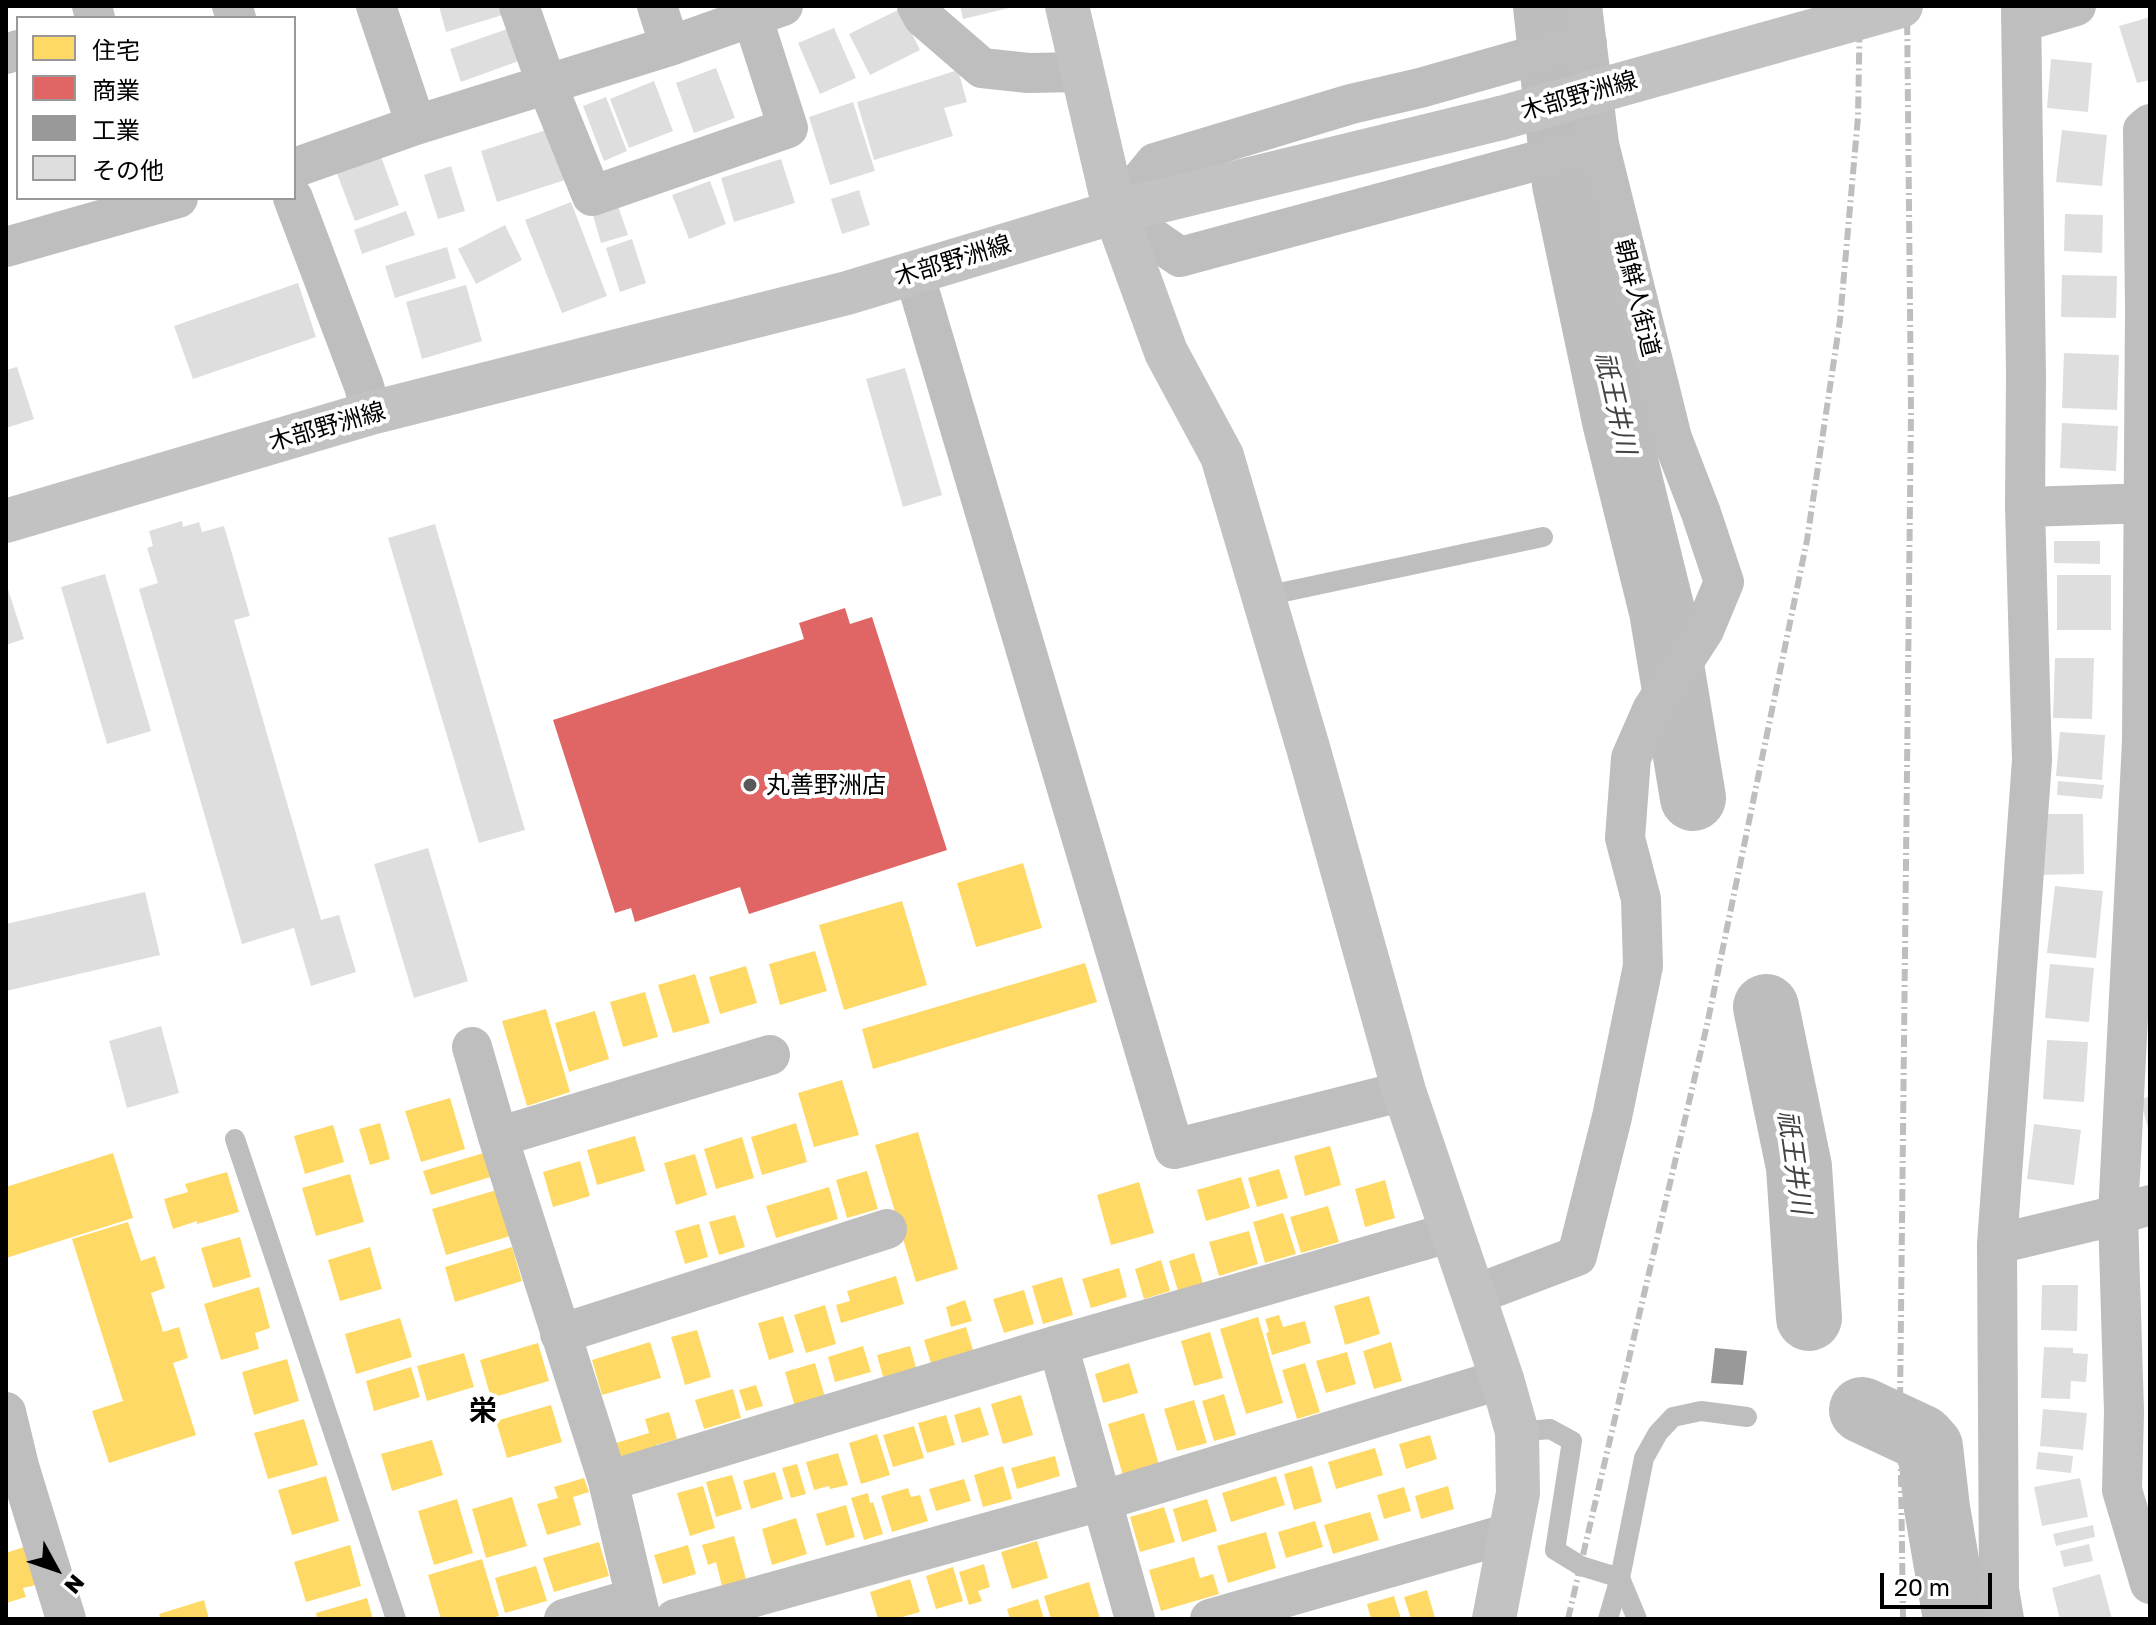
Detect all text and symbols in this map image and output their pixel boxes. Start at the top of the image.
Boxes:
legend [16,16,296,200]
text: 住宅 [92,35,140,64]
street label: 木部野洲線 [1517,66,1641,126]
text: 商業 [92,75,140,104]
text: 工業 [92,115,140,144]
text: その他 [92,155,164,184]
street label: 木部野洲線 [891,230,1015,292]
street label: 朝鮮人街道 [1609,236,1665,360]
water label: 祇王井川 [1588,349,1642,457]
street label: 木部野洲線 [265,397,389,457]
place label: 丸善野洲店 [766,771,886,799]
marker: 丸善野洲店 [741,776,759,794]
water label: 祇王井川 [1771,1108,1817,1216]
district label: 栄 [469,1394,497,1428]
north arrow [16,1529,96,1609]
scale bar [1884,1557,1996,1607]
text: N [59,1570,90,1600]
text: 20 m [1894,1572,1950,1601]

